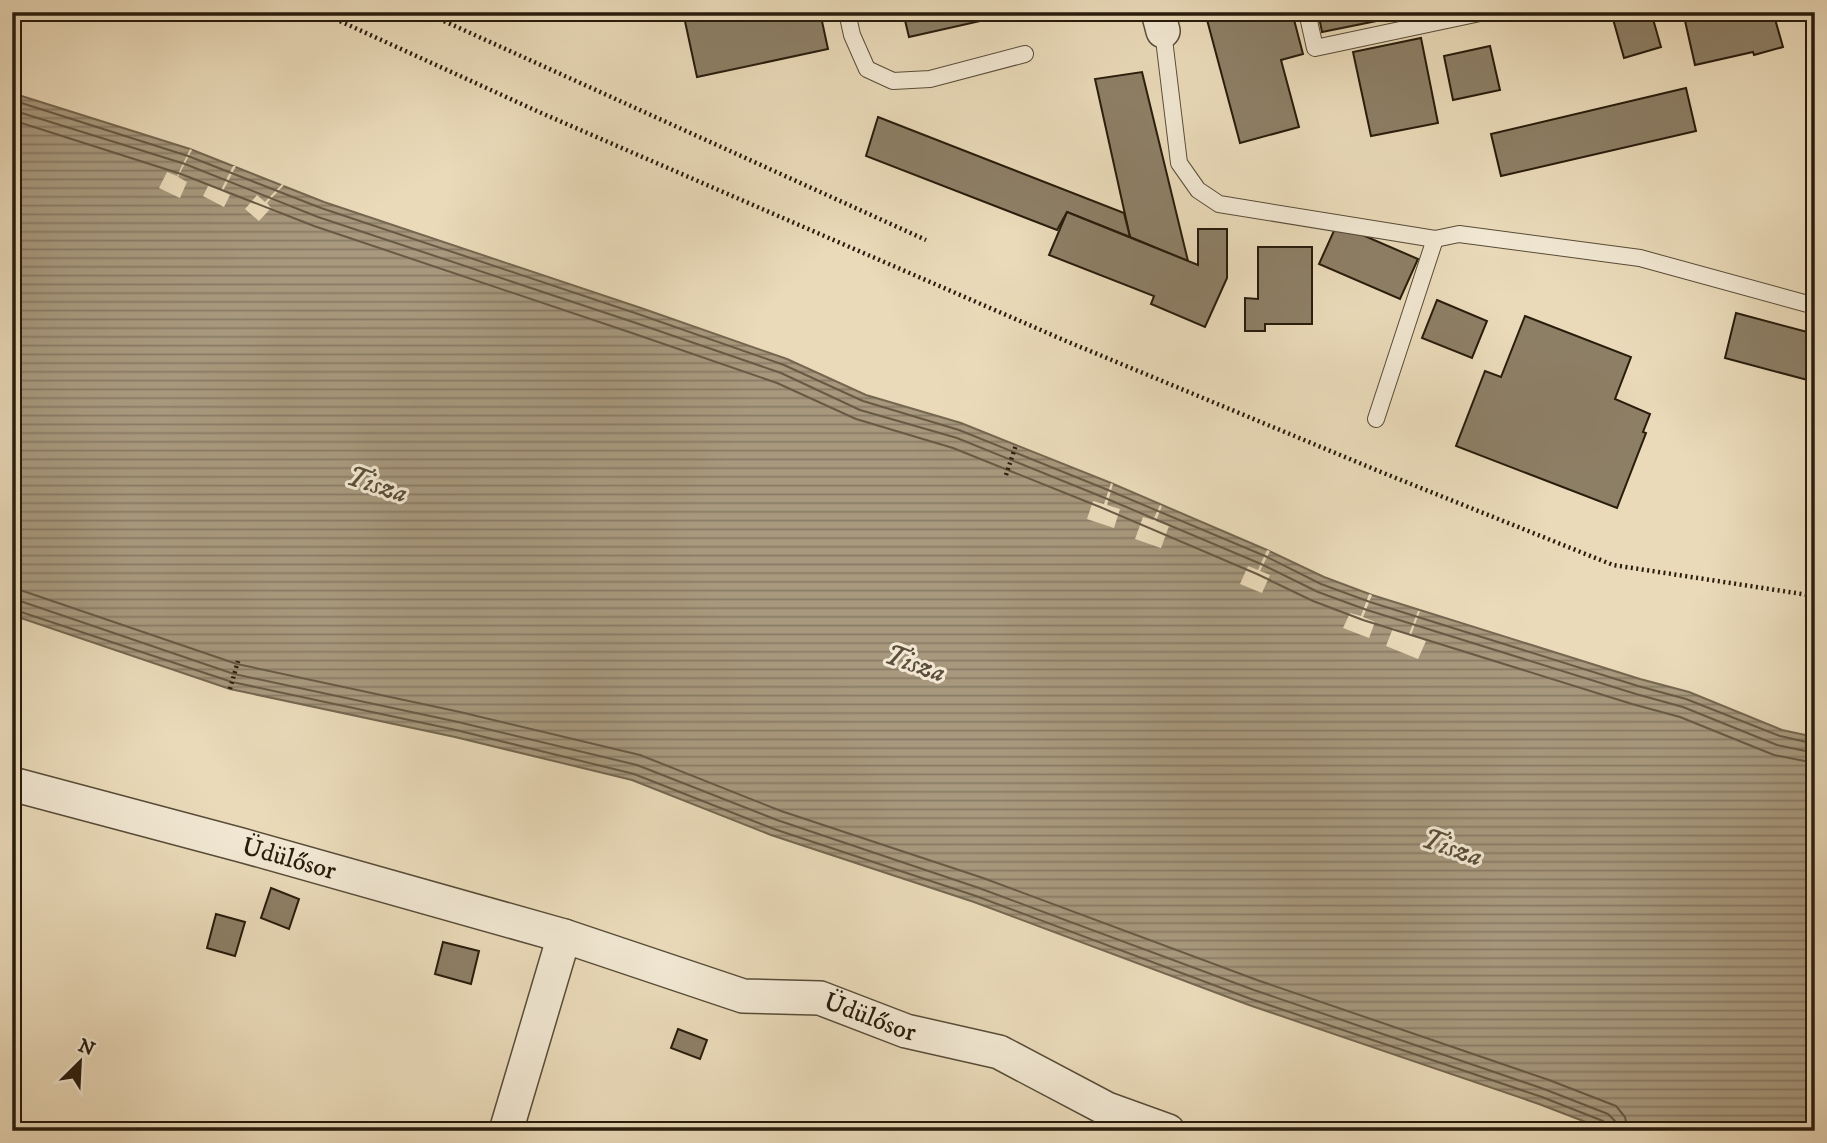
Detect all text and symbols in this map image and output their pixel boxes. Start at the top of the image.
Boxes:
water label: Tisza [342,459,412,511]
water label: Tisza [880,637,950,691]
water label: Tisza [1417,821,1487,875]
street label: Üdülősor [238,830,340,888]
street label: Üdülősor [819,985,919,1049]
north arrow [46,1028,116,1098]
text: N [74,1034,98,1062]

